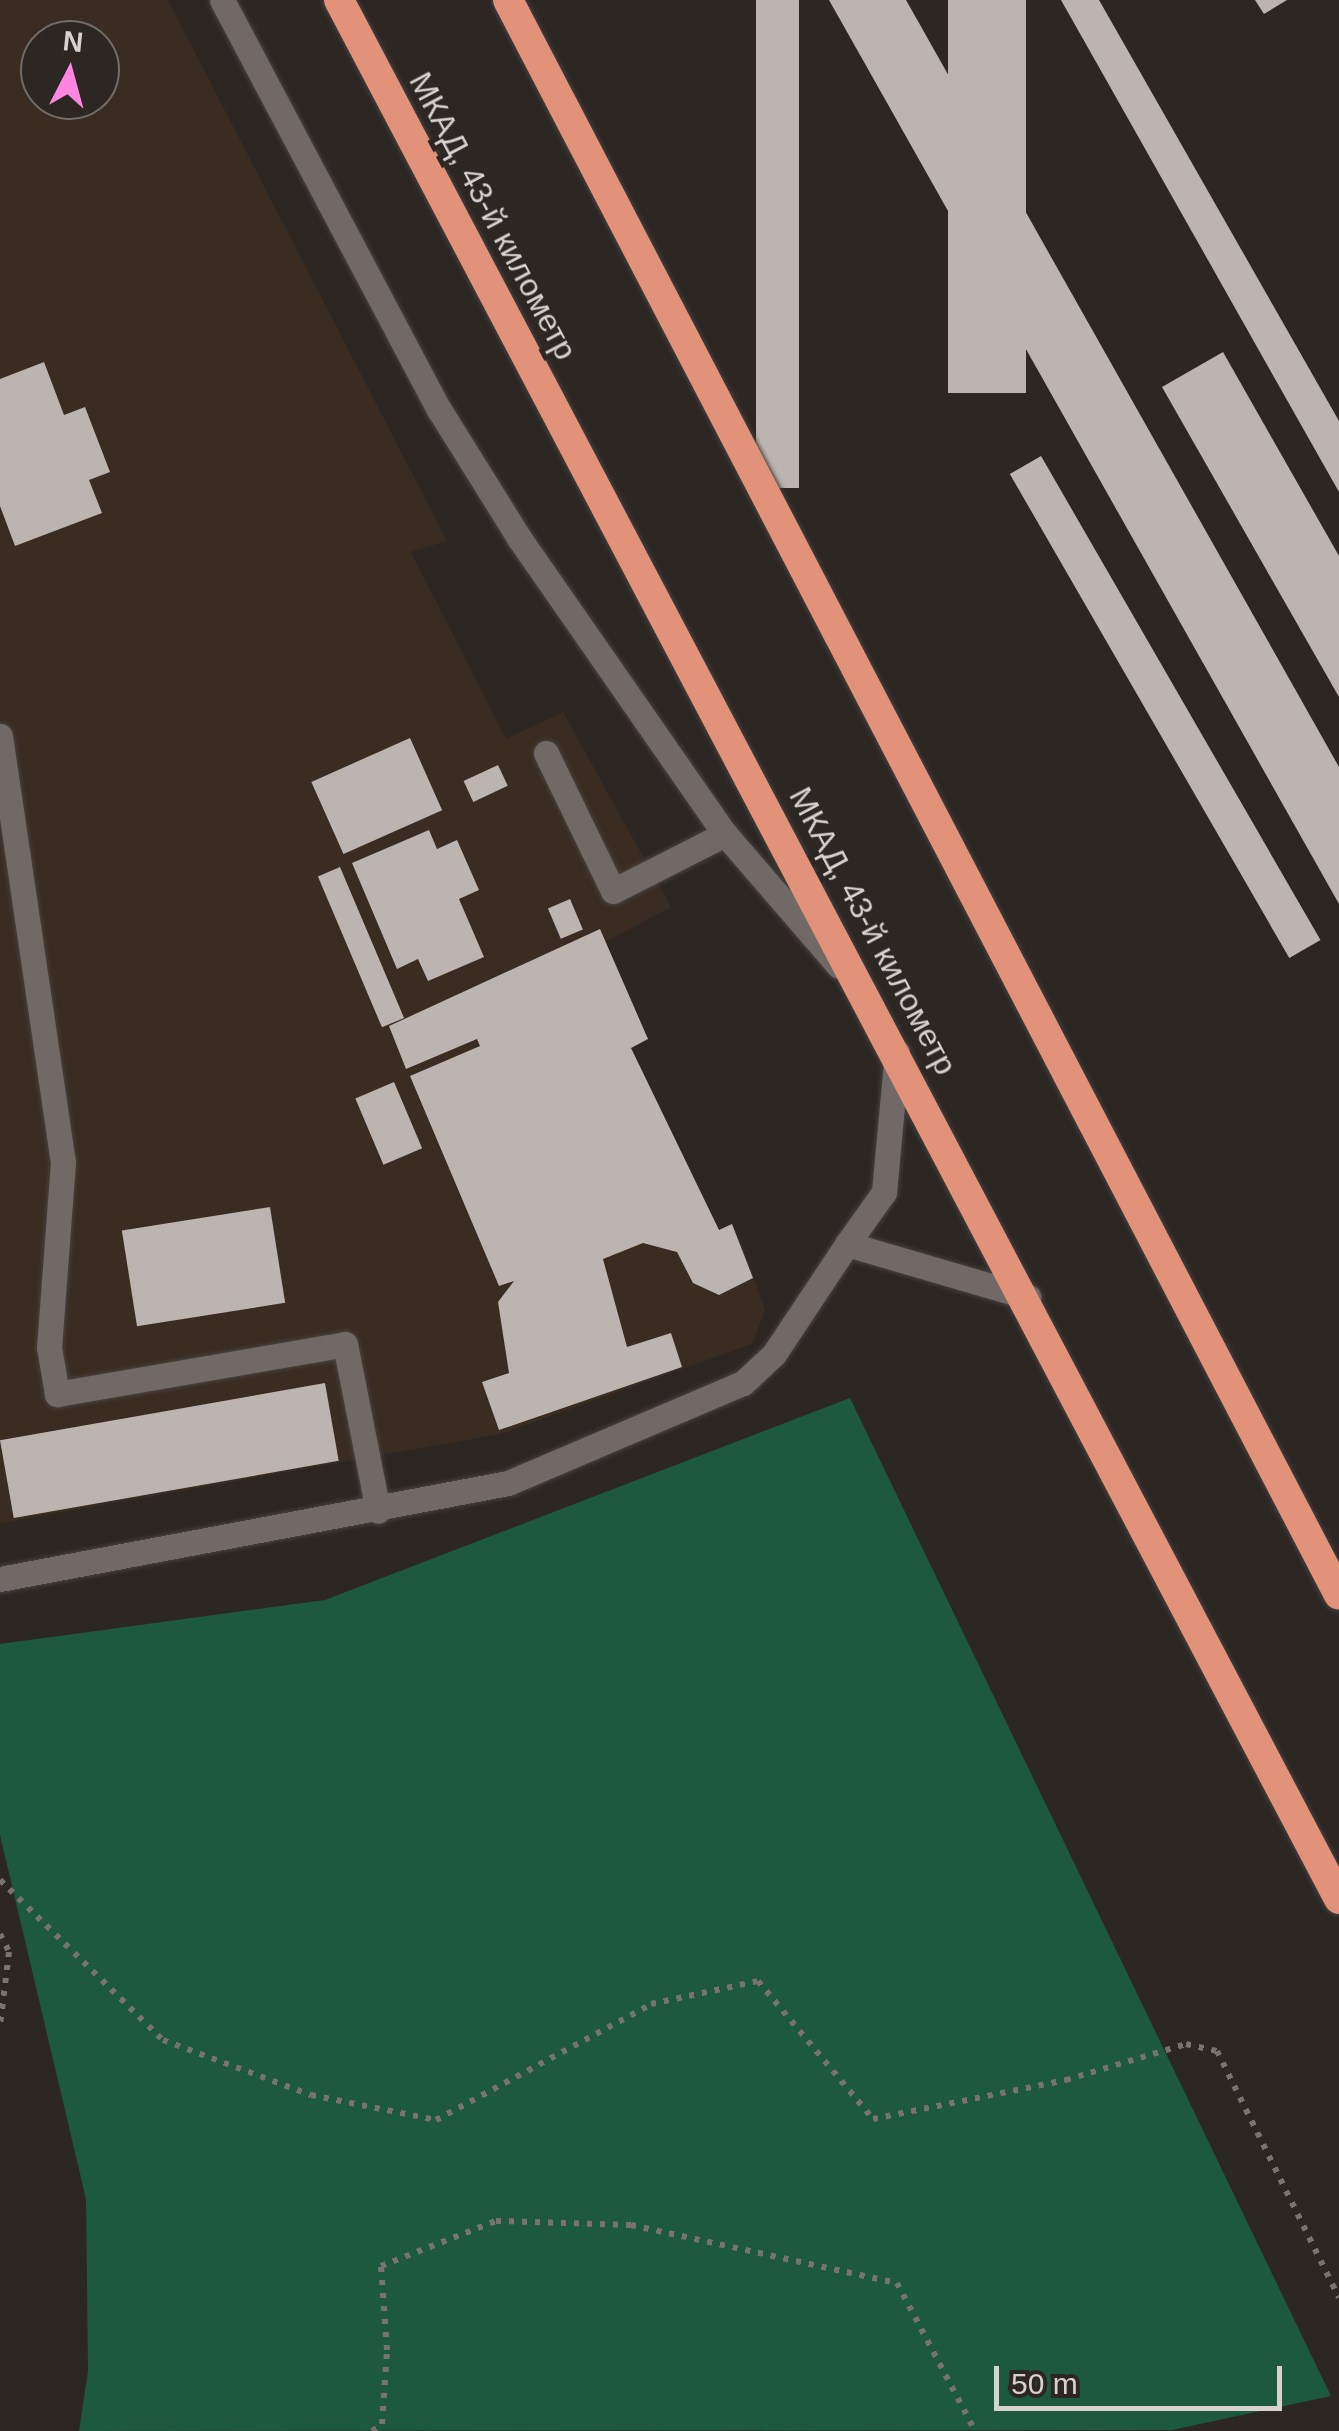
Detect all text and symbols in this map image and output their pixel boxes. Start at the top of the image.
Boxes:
north arrow [20,20,120,120]
text: N [61,25,85,58]
street label: МКАД, 43-й километр [401,66,585,366]
street label: МКАД, 43-й километр [781,781,965,1081]
scale bar [999,2346,1286,2408]
text: 50 m [1011,2367,1078,2400]

